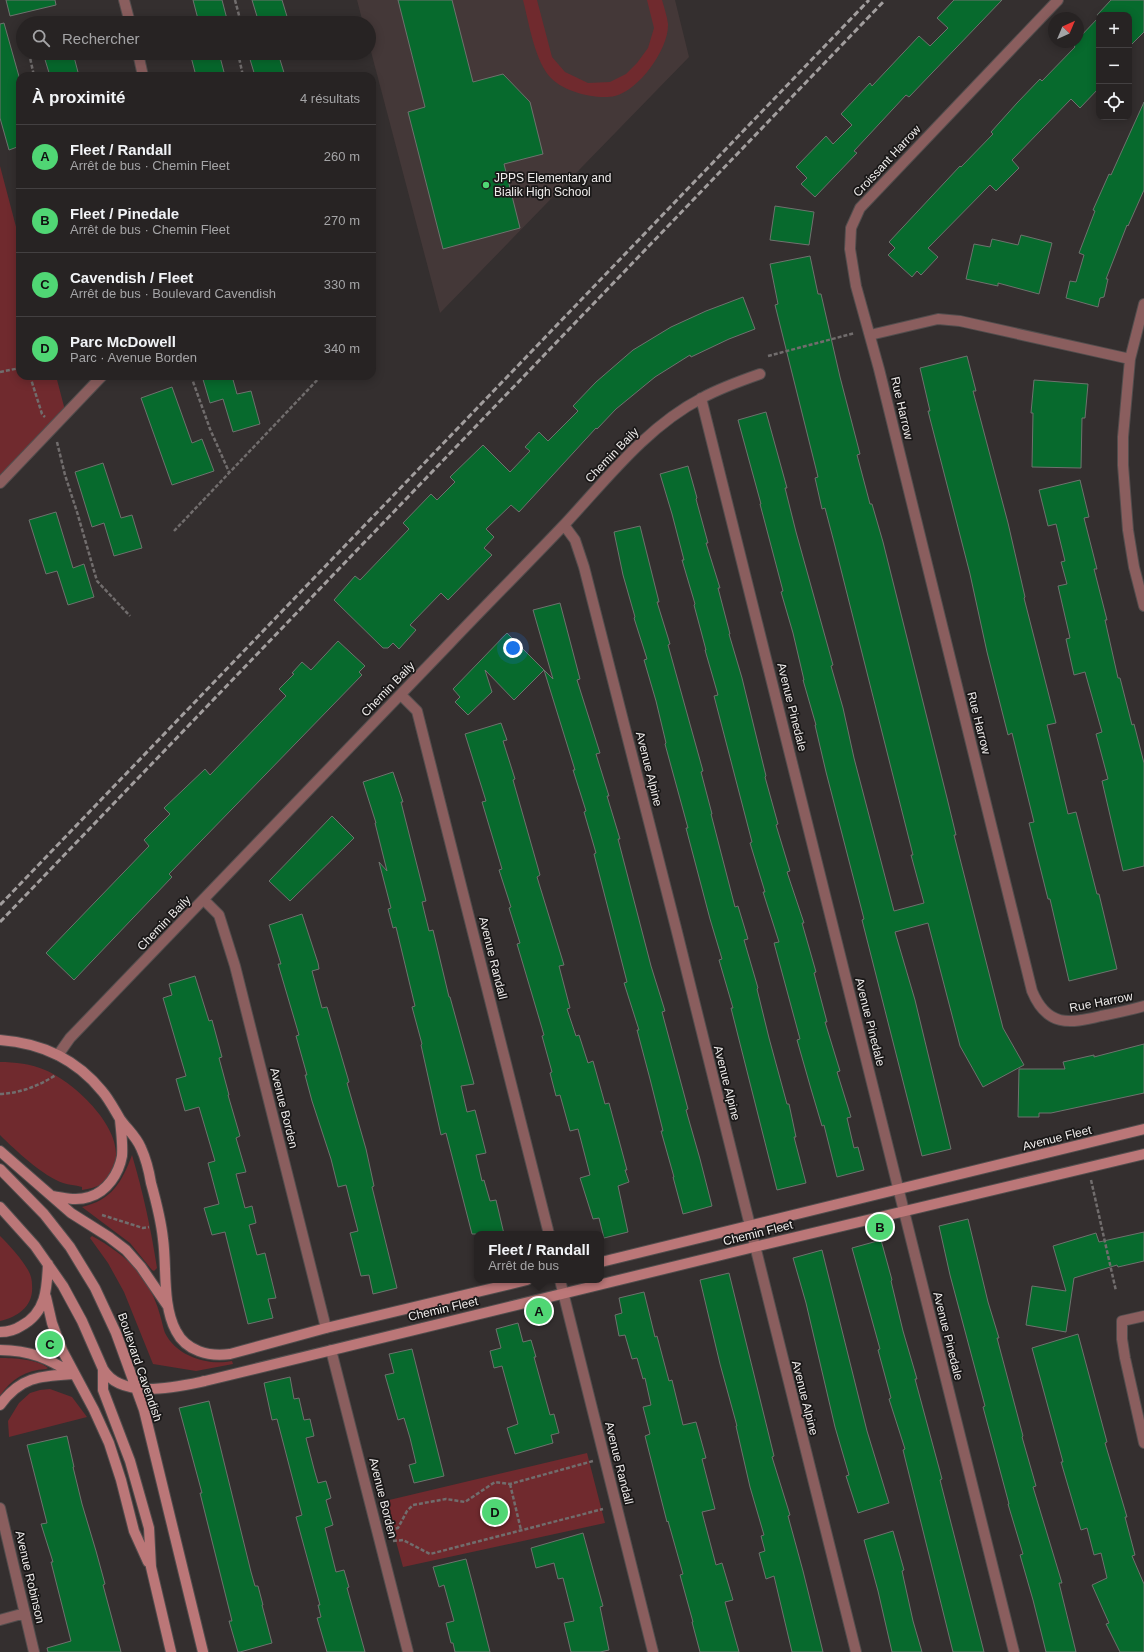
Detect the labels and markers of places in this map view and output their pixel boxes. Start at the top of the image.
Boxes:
place label: JPPS Elementary and Bialik High School [494,171,611,199]
marker: JPPS Elementary and Bialik High School [481,180,491,190]
pin: B [867,1212,893,1242]
pin: A [526,1296,552,1326]
pin: C [37,1329,63,1359]
pin: D [482,1497,508,1527]

